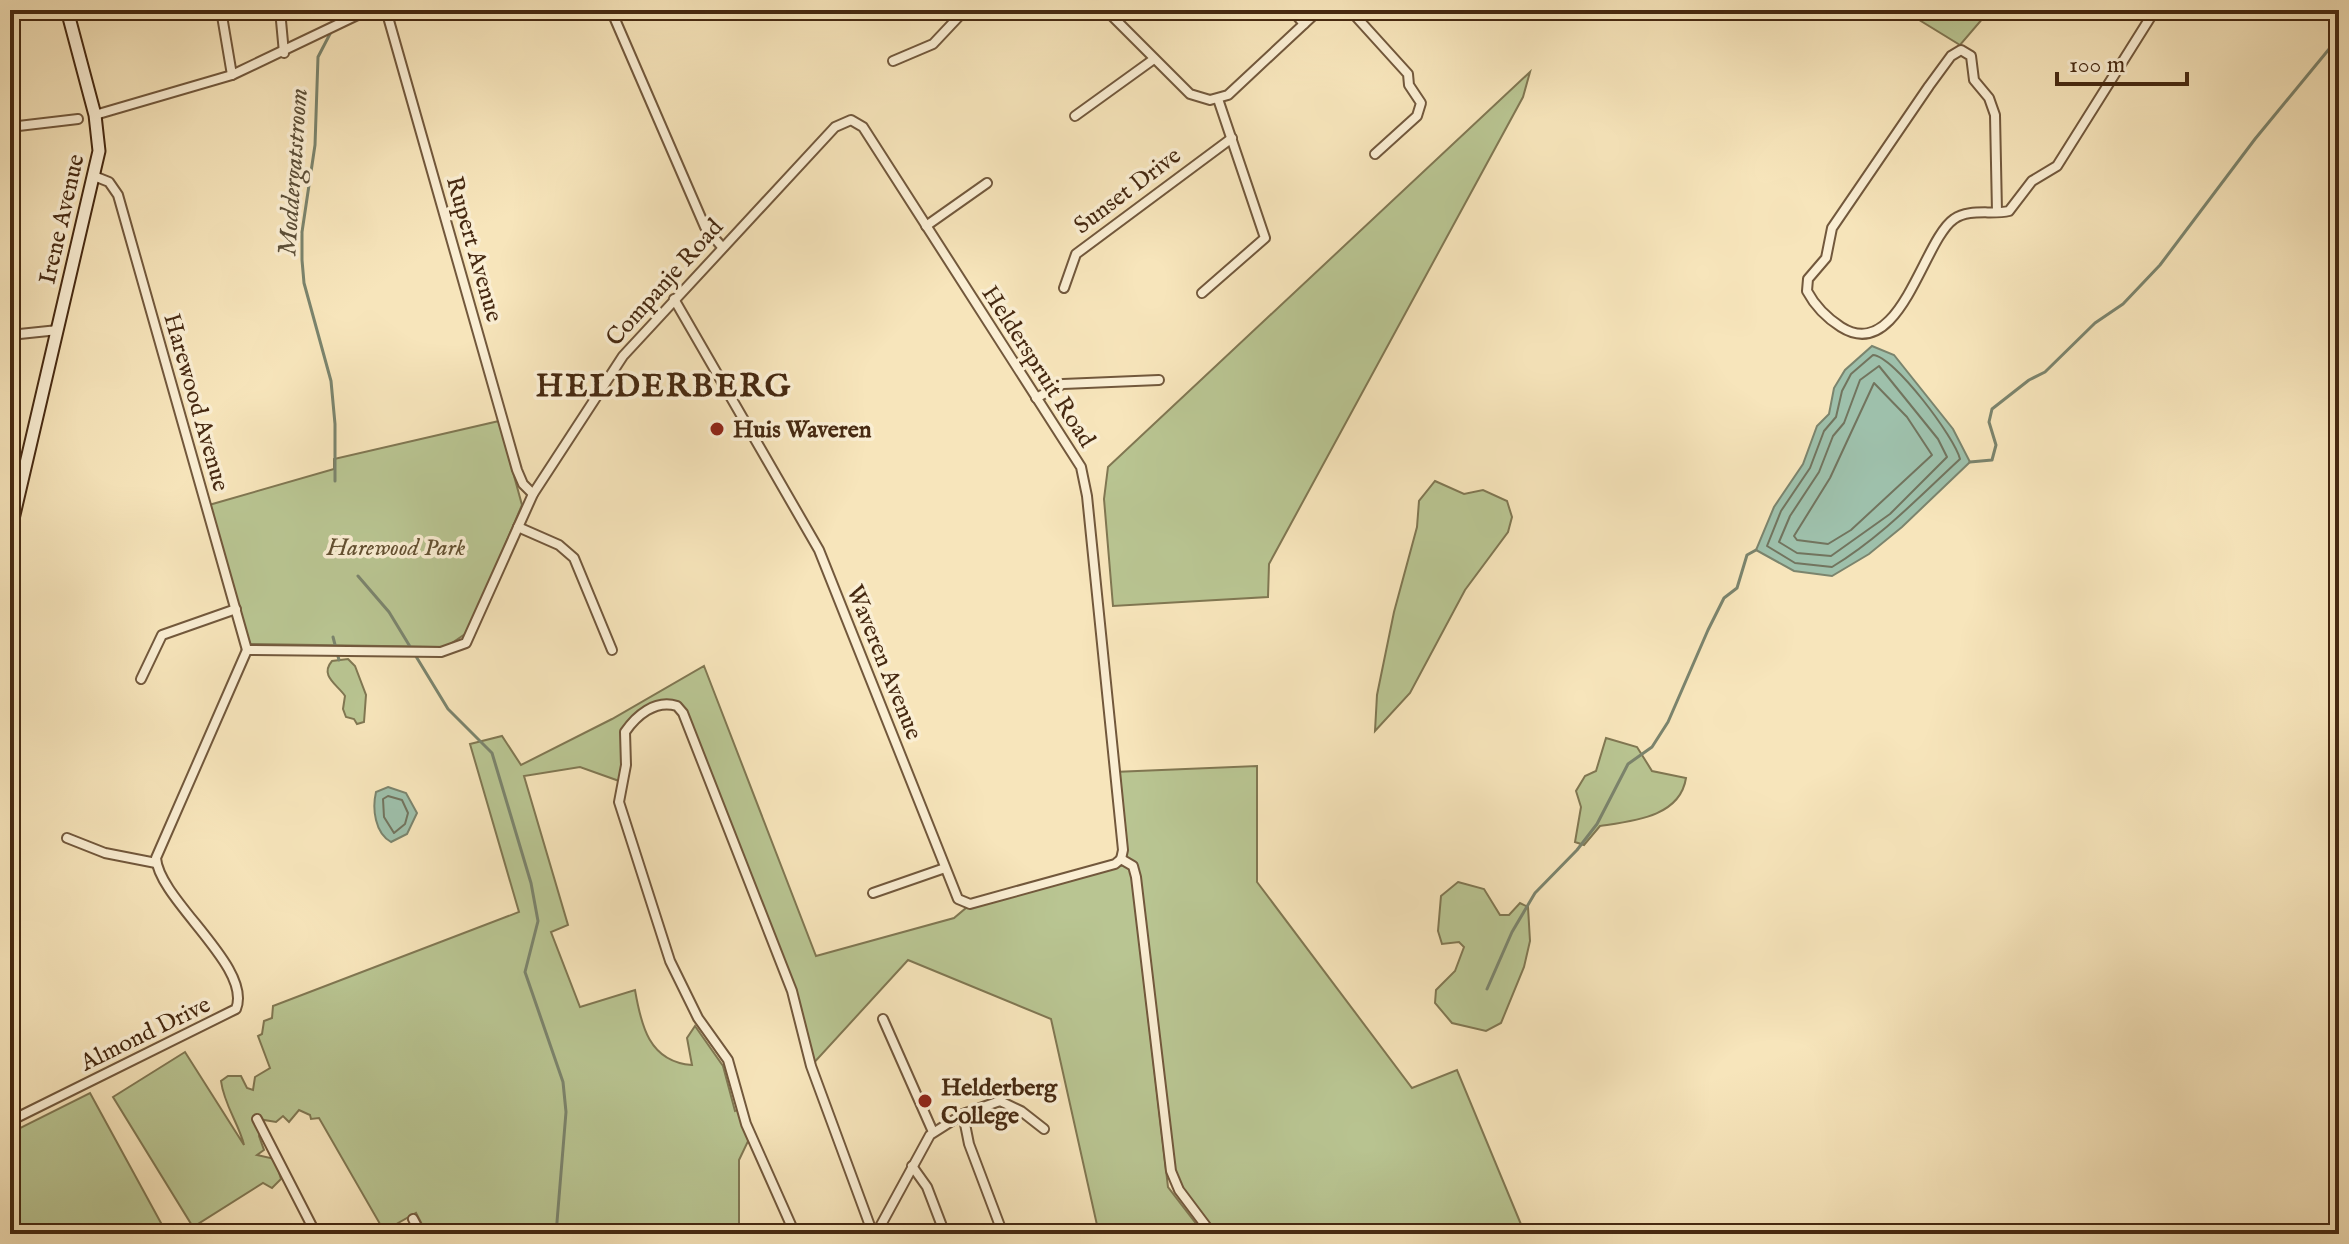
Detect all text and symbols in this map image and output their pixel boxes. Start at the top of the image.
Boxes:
scale bar [2057,36,2187,86]
text: 100 m [2069,50,2125,81]
water label: Moddergatstroom [271,87,317,257]
street label: Sunset Drive [1068,141,1188,242]
street label: Irene Avenue [32,151,92,287]
street label: Rupert Avenue [438,173,509,326]
street label: Companje Road [600,213,731,353]
street label: Helderspruit Road [974,280,1102,454]
street label: Harewood Avenue [155,310,236,495]
district label: HELDERBERG [536,367,792,408]
place label: Huis Waveren [733,415,872,446]
marker: Huis Waveren [708,420,726,438]
park label: Harewood Park [326,533,466,564]
street label: Waveren Avenue [838,581,929,744]
street label: Almond Drive [75,990,216,1080]
place label: Helderberg College [941,1073,1058,1132]
marker: Helderberg College [916,1092,934,1110]

